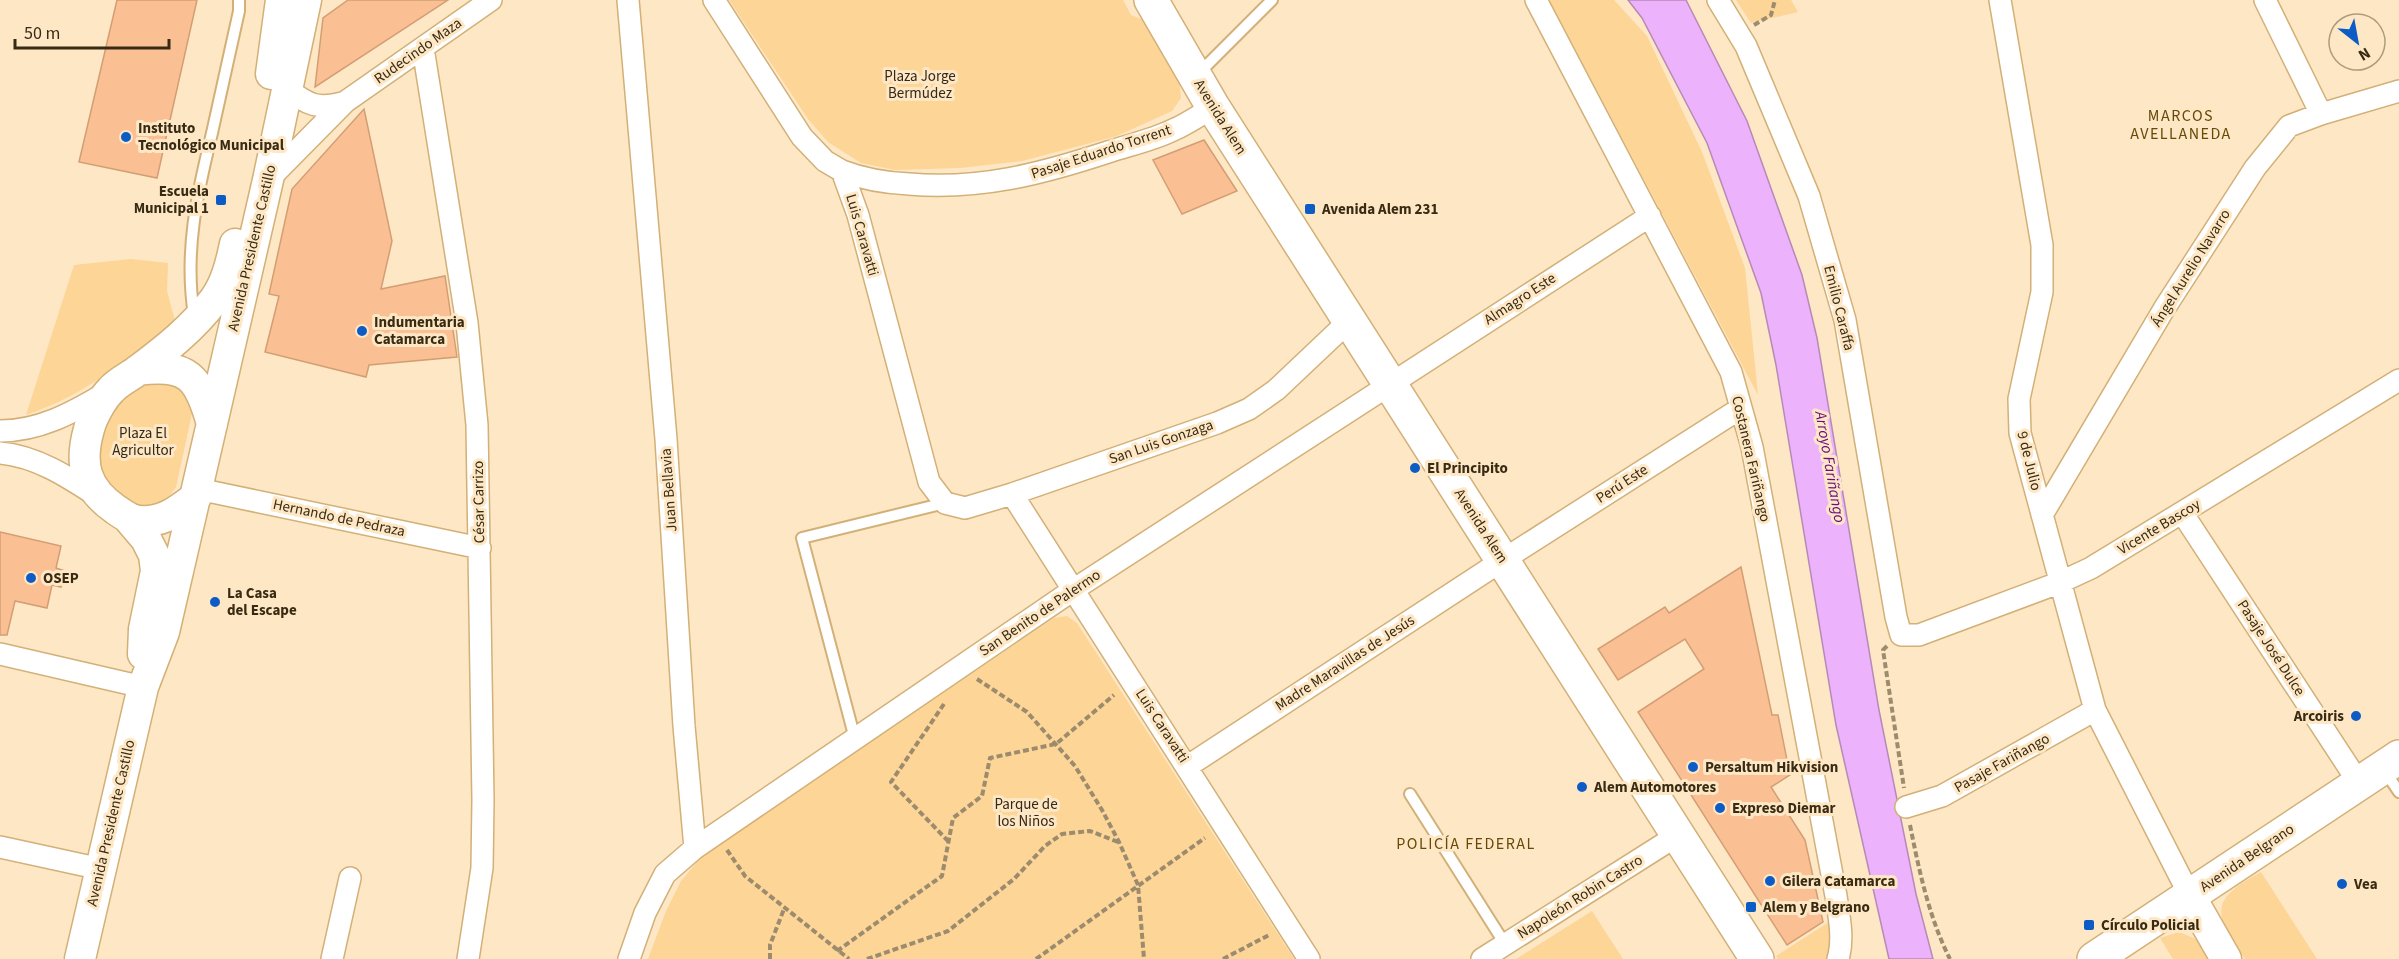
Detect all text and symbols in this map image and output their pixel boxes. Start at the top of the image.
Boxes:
scale bar [15,12,170,50]
north arrow [2327,12,2387,72]
street label: Rudecindo Maza [370,13,466,89]
text: 50 m [24,21,60,46]
text: N [2354,42,2374,66]
park label: Plaza Jorge Bermúdez [884,66,956,104]
street label: Avenida Alem [1189,75,1251,159]
district label: MARCOS AVELLANEDA [2130,105,2232,145]
place label: Instituto Tecnológico Municipal [138,118,285,156]
street label: Pasaje Eduardo Torrent [1028,119,1174,185]
marker: Instituto Tecnológico Municipal [119,130,133,144]
street label: Avenida Presidente Castillo [223,163,281,333]
place label: Escuela Municipal 1 [134,181,209,219]
street label: Luis Caravatti [840,192,884,278]
marker: Escuela Municipal 1 [214,193,228,207]
place label: Avenida Alem 231 [1321,199,1438,220]
marker: Avenida Alem 231 [1303,202,1317,216]
street label: Ángel Aurelio Navarro [2146,205,2236,331]
street label: Emilio Caraffa [1818,263,1860,353]
street label: Almagro Este [1480,268,1560,330]
place label: Indumentaria Catamarca [374,312,465,350]
marker: Indumentaria Catamarca [355,324,369,338]
street label: Costanera Fariñango [1726,394,1776,524]
water label: Arroyo Fariñango [1809,409,1851,524]
street label: San Luis Gonzaga [1106,414,1216,470]
park label: Plaza El Agricultor [112,423,175,461]
street label: 9 de Julio [2012,429,2046,493]
street label: Juan Bellavia [656,447,682,533]
place label: El Principito [1427,458,1508,479]
street label: Perú Este [1592,459,1652,509]
street label: César Carrizo [468,461,490,543]
marker: El Principito [1408,461,1422,475]
street label: Avenida Alem [1449,485,1513,567]
street label: Hernando de Pedraza [271,494,407,542]
street label: Vicente Bascoy [2114,494,2204,560]
street label: San Benito de Palermo [975,565,1105,661]
place label: OSEP [43,568,79,589]
marker: OSEP [24,571,38,585]
place label: La Casa del Escape [227,583,297,621]
marker: La Casa del Escape [208,595,222,609]
street label: Pasaje José Dulce [2232,596,2310,700]
street label: Madre Maravillas de Jesús [1271,610,1419,716]
street label: Luis Caravatti [1130,685,1194,767]
place label: Arcoiris [2293,706,2344,727]
marker: Arcoiris [2349,709,2363,723]
street label: Pasaje Fariñango [1950,728,2054,798]
street label: Avenida Presidente Castillo [82,738,140,908]
place label: Persaltum Hikvision [1705,757,1838,778]
marker: Persaltum Hikvision [1686,760,1700,774]
place label: Alem Automotores [1593,777,1717,798]
marker: Alem Automotores [1575,780,1589,794]
park label: Parque de los Niños [994,794,1058,832]
place label: Expreso Diemar [1732,798,1836,819]
marker: Expreso Diemar [1713,801,1727,815]
street label: Avenida Belgrano [2196,819,2298,897]
district label: POLICÍA FEDERAL [1396,833,1536,855]
street label: Napoleón Robin Castro [1513,850,1647,944]
place label: Gilera Catamarca [1782,871,1895,892]
marker: Gilera Catamarca [1763,874,1777,888]
place label: Vea [2353,874,2378,895]
marker: Vea [2335,877,2349,891]
place label: Alem y Belgrano [1762,897,1870,918]
marker: Alem y Belgrano [1744,900,1758,914]
place label: Círculo Policial [2101,915,2200,936]
marker: Círculo Policial [2082,918,2096,932]

